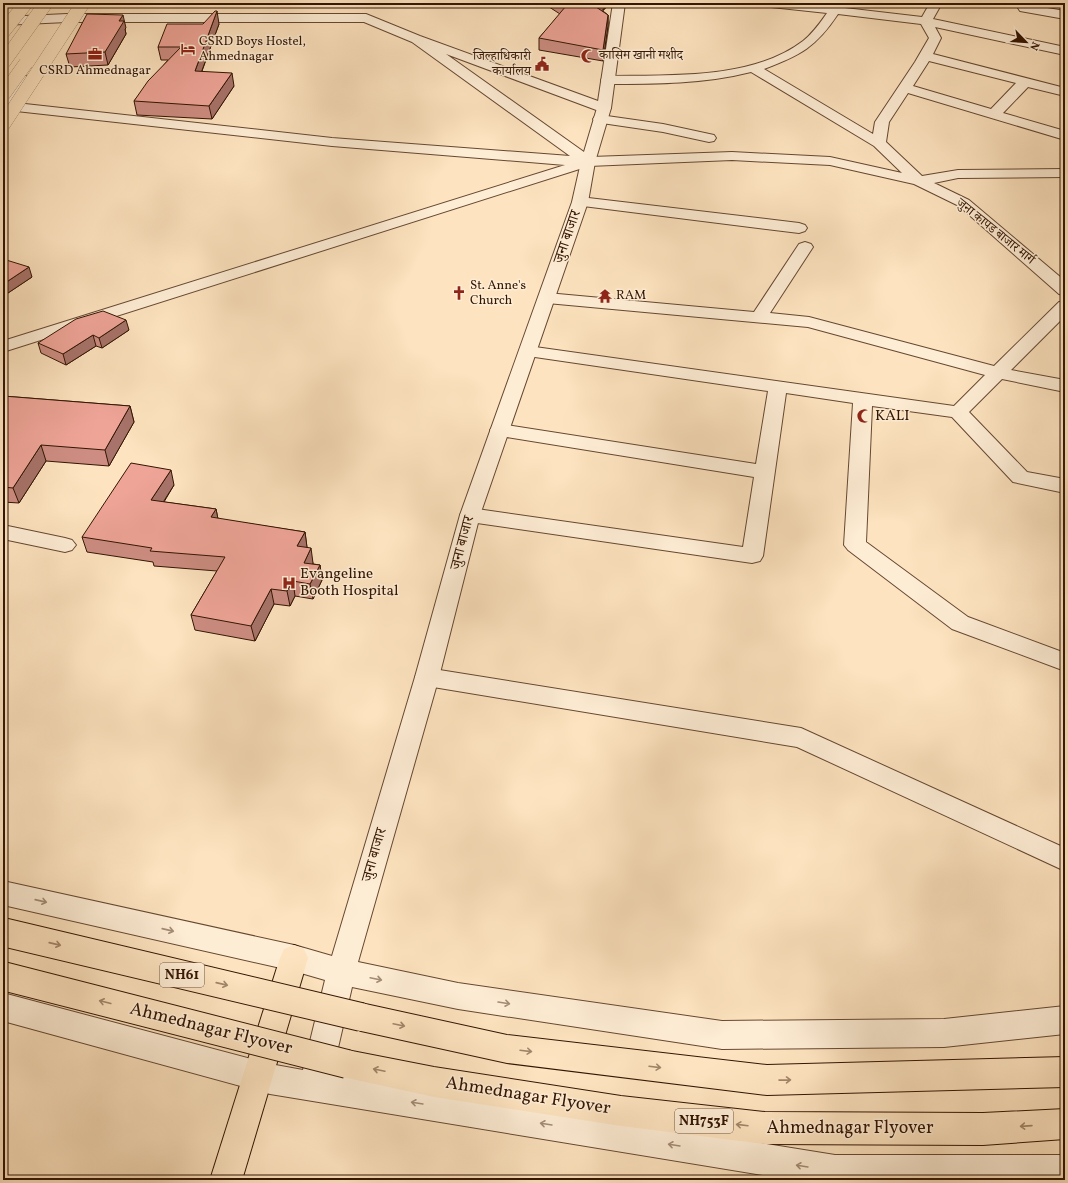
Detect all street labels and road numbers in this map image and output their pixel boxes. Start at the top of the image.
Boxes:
street label: जुना कापड बाजार मार्ग [951,194,1039,270]
street label: जुना बाजार [549,206,587,267]
street label: जुना बाजार [445,512,481,573]
street label: जुना बाजार [357,824,393,885]
road number: NH61 [160,963,204,987]
street label: Ahmednagar Flyover [127,997,295,1061]
street label: Ahmednagar Flyover [444,1071,613,1121]
road number: NH753F [675,1109,733,1133]
street label: Ahmednagar Flyover [767,1116,934,1141]

